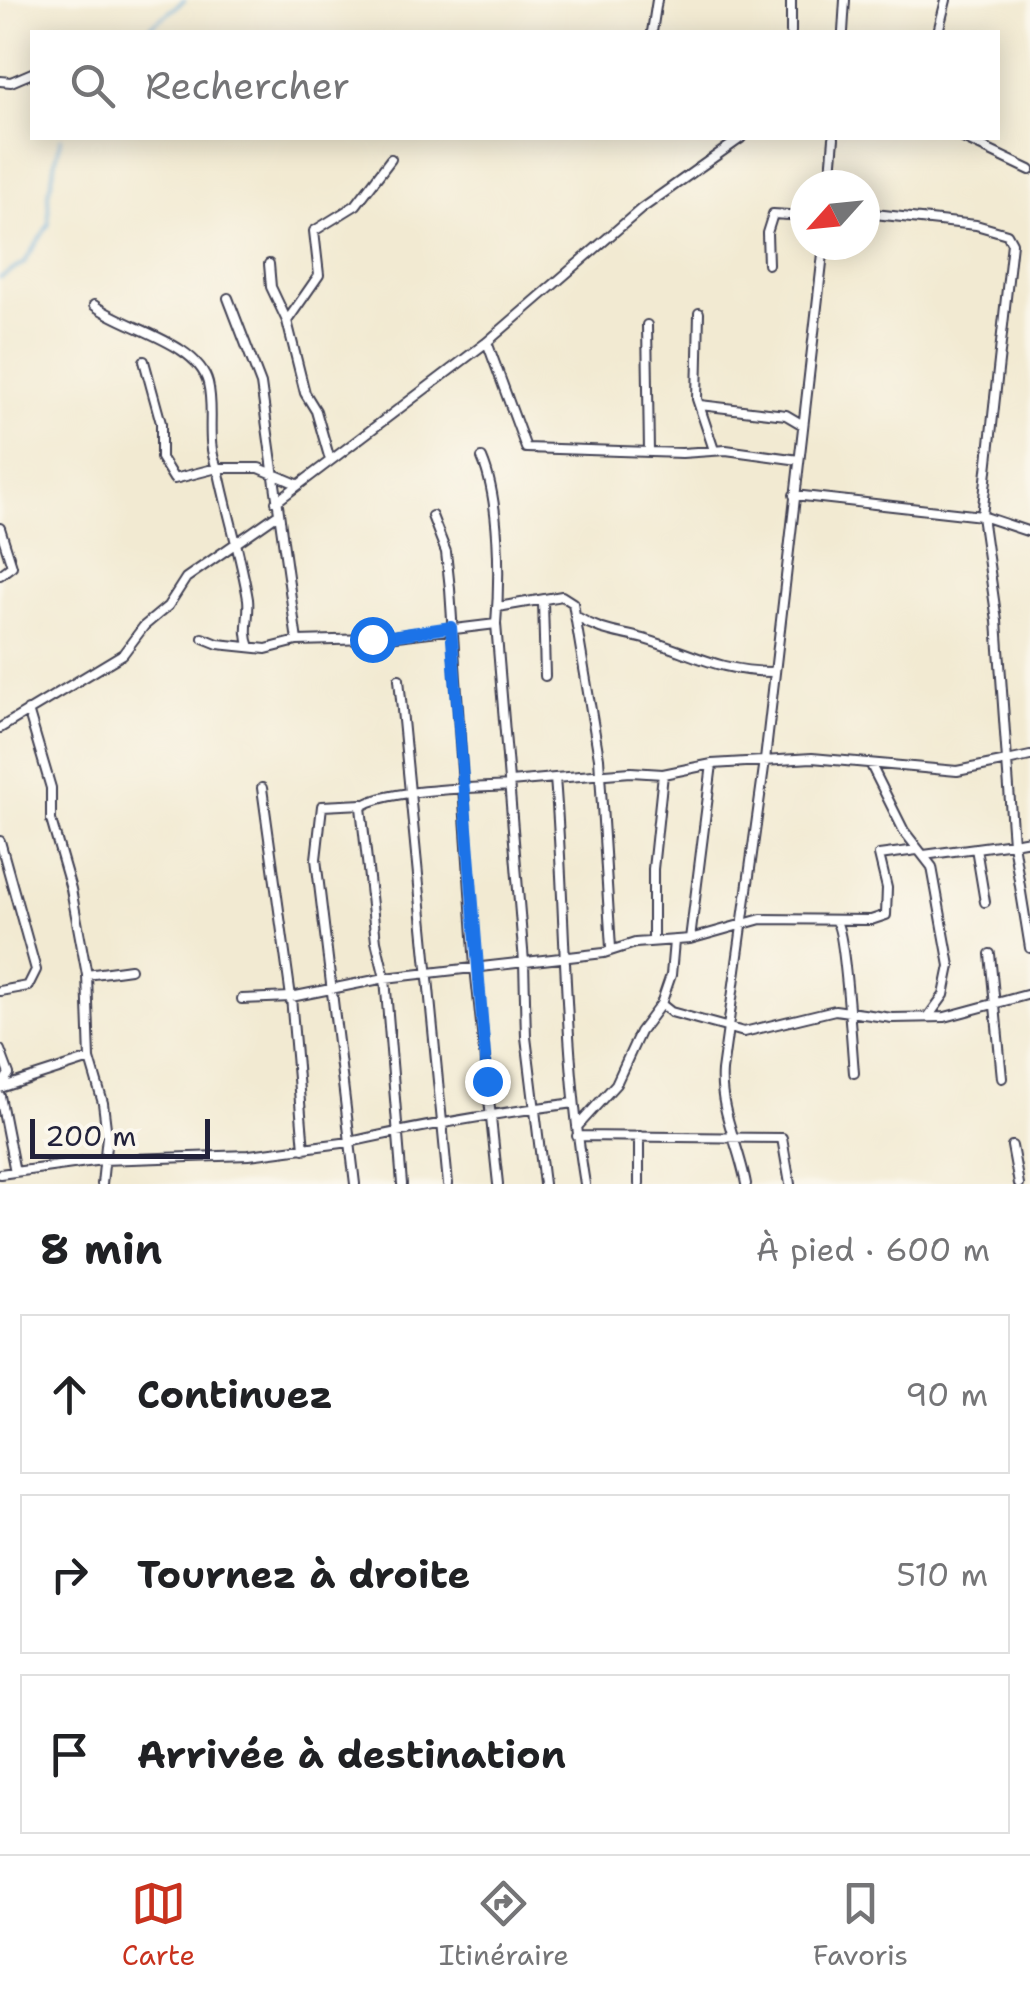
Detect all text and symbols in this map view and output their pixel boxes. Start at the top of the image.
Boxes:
search box [30,30,1000,140]
icon: search [65,58,120,113]
text: Rechercher [145,60,350,111]
north arrow [790,170,880,260]
route start [350,617,396,663]
route end [465,1059,511,1105]
scale bar [30,1114,210,1158]
text: 200 m [45,1117,136,1155]
text: 8 min [40,1221,162,1277]
text: À pied · 600 m [756,1228,990,1271]
icon: ahead [42,1367,97,1422]
text: Continuez [137,1369,333,1420]
text: 90 m [905,1373,988,1416]
icon: right [42,1547,97,1602]
text: Tournez à droite [137,1549,470,1600]
text: 510 m [896,1553,988,1596]
icon: arrive [42,1727,97,1782]
text: Arrivée à destination [137,1729,566,1780]
tab: Carte [122,1876,195,1974]
tab: Itinéraire [439,1876,569,1974]
tab: Favoris [813,1876,908,1974]

